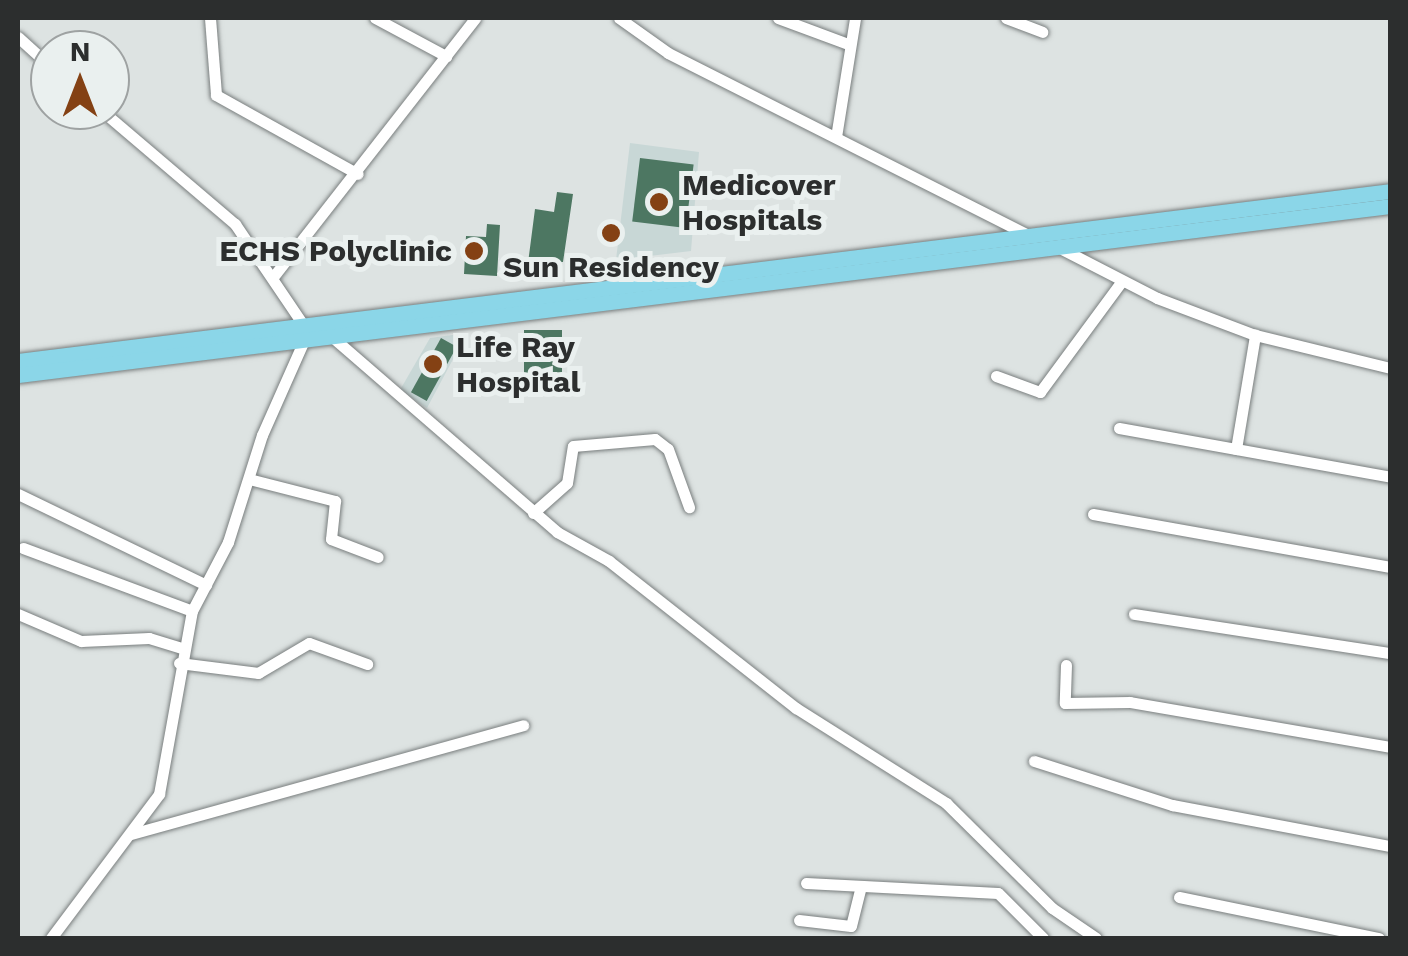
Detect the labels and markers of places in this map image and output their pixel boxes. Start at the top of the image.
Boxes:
place label: Medicover Hospitals [682,167,836,238]
marker: Medicover Hospitals [646,189,672,215]
marker: Sun Residency [600,222,622,244]
place label: ECHS Polyclinic [219,233,452,269]
marker: ECHS Polyclinic [461,238,487,264]
place label: Sun Residency [503,249,719,285]
place label: Life Ray Hospital [456,329,580,400]
marker: Life Ray Hospital [420,351,446,377]

